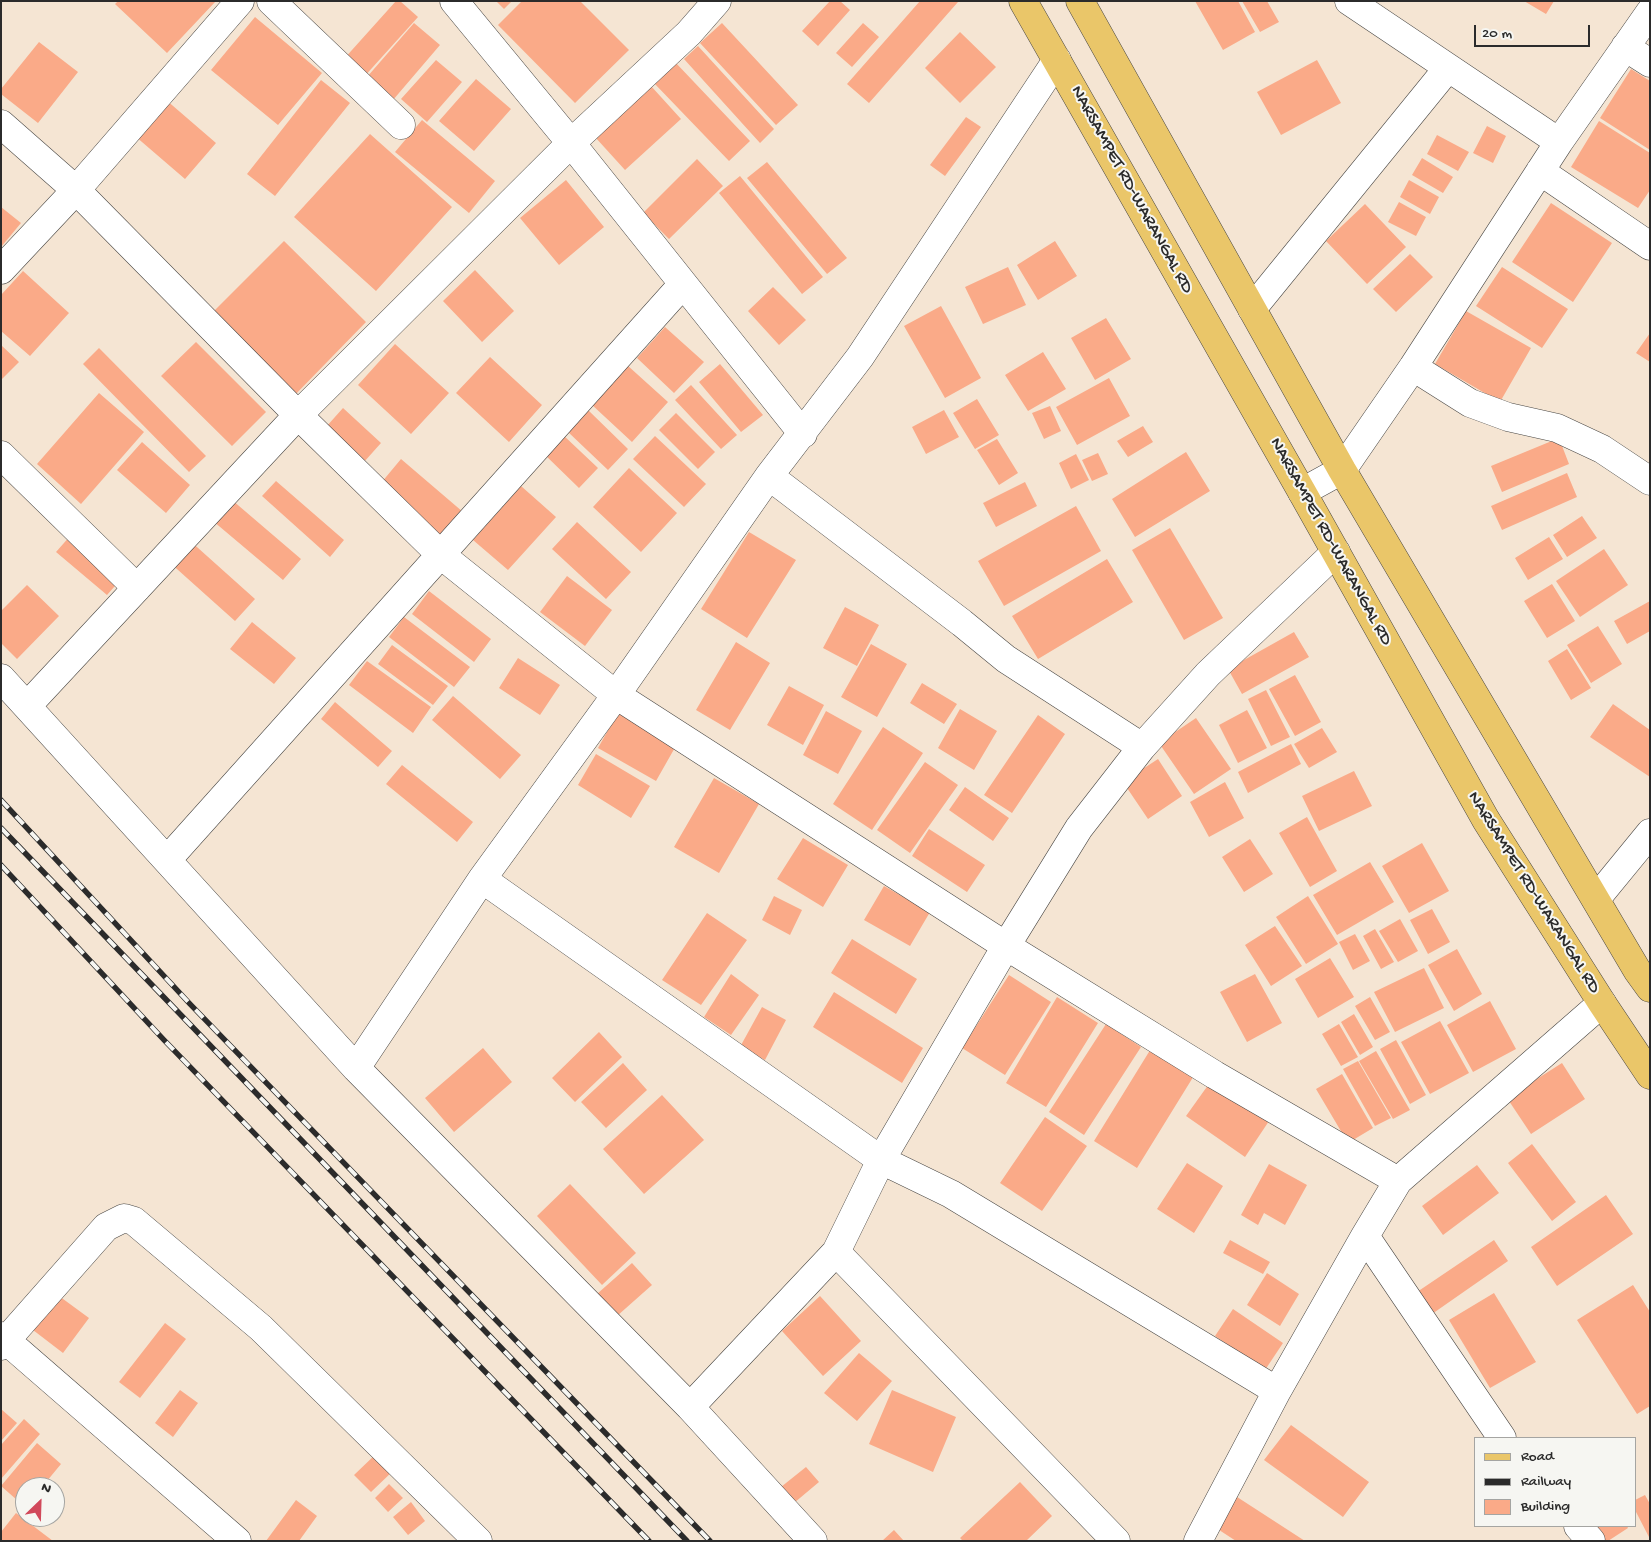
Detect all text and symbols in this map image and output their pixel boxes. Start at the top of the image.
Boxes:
scale bar [1476,15,1592,47]
text: 20 m [1482,25,1512,43]
street label: NARSAMPET RD-WARANGAL RD [1065,82,1197,298]
street label: NARSAMPET RD-WARANGAL RD [1264,434,1396,650]
street label: NARSAMPET RD-WARANGAL RD [1462,788,1604,998]
legend [1474,1437,1636,1527]
text: Road [1521,1448,1554,1466]
text: Railway [1521,1473,1571,1491]
north arrow [15,1477,65,1527]
text: N [38,1479,54,1498]
text: Building [1521,1498,1570,1516]

